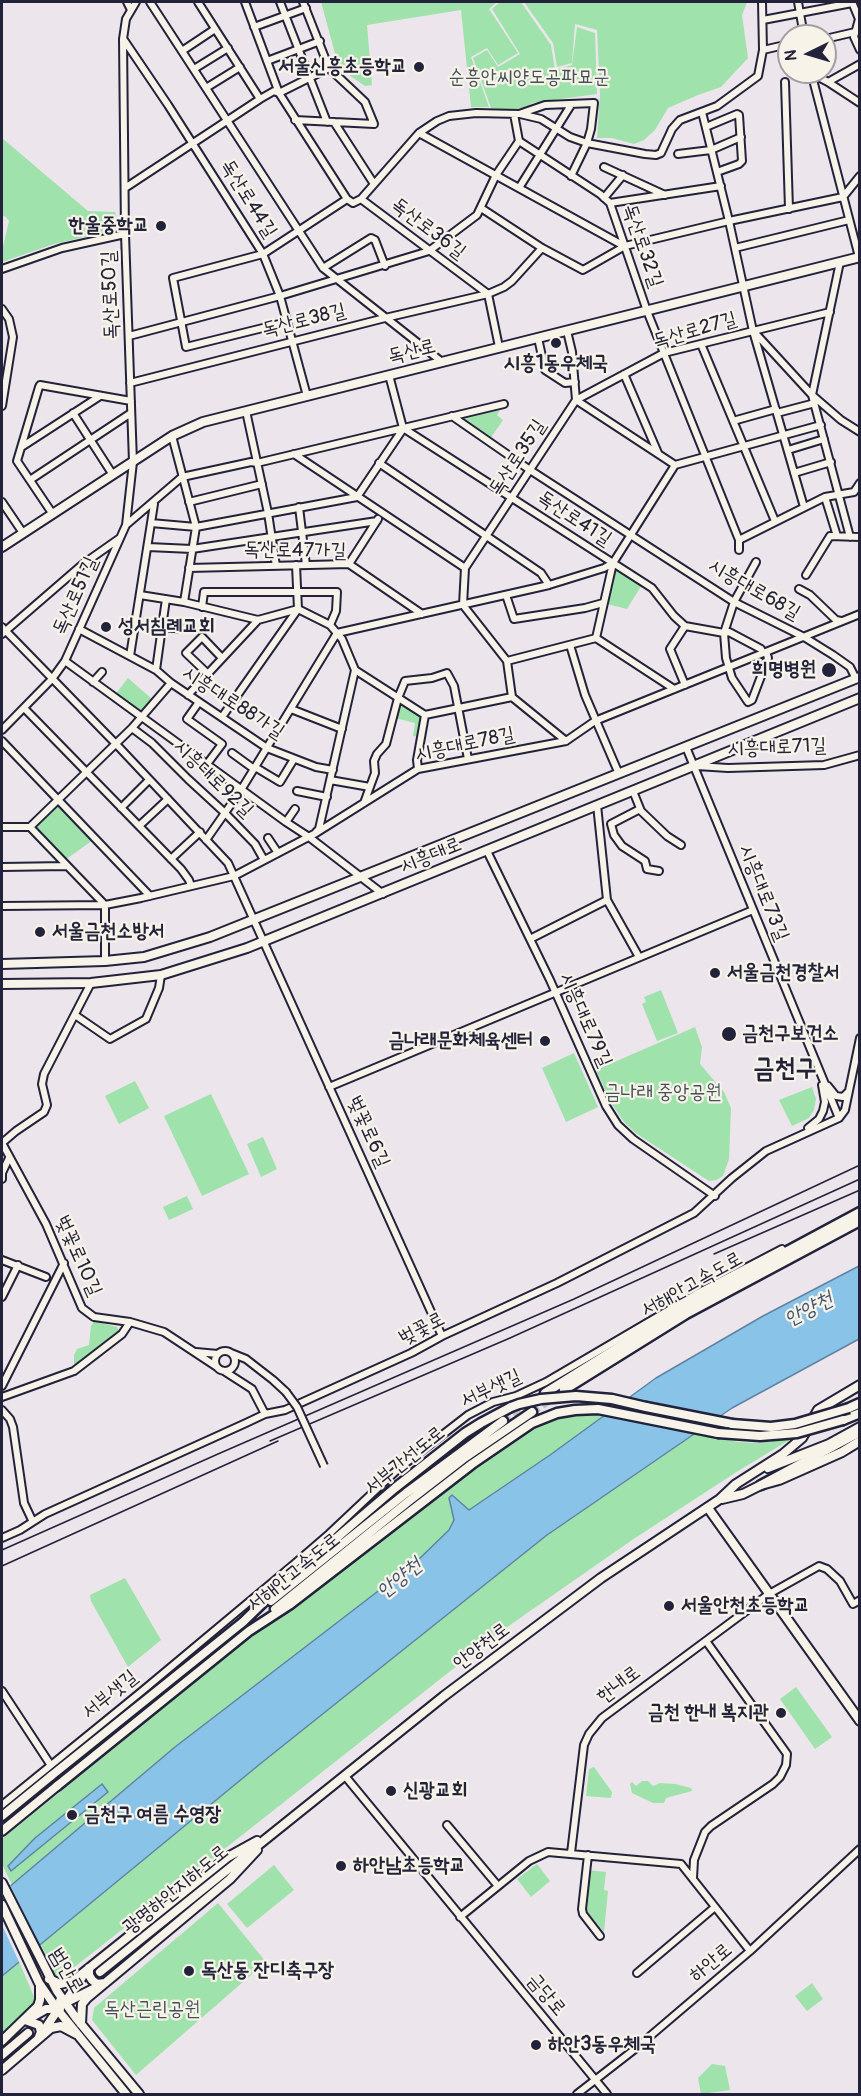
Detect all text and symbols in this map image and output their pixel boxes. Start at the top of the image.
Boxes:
north arrow [777,24,837,84]
text: N [781,49,801,62]
place label: 서울신흥초등학교 [278,55,407,79]
marker: 서울신흥초등학교 [412,60,426,74]
park label: 순흥안씨양도공파묘군 [449,66,609,90]
street label: 독산로44길 [215,156,281,242]
street label: 독산로36길 [386,193,470,265]
street label: 독산로32길 [617,201,667,291]
place label: 한울중학교 [69,214,149,238]
marker: 한울중학교 [154,219,168,233]
street label: 독산로50길 [97,250,125,340]
street label: 독산로38길 [260,299,348,343]
street label: 독산로27길 [650,308,740,354]
street label: 독산로 [386,335,438,369]
marker: 시흥1동우체국 [549,336,563,350]
place label: 시흥1동우체국 [504,352,608,376]
street label: 독산로35길 [484,415,552,501]
street label: 독산로41길 [532,486,616,552]
street label: 독산로47가길 [243,538,347,564]
street label: 독산로51길 [48,553,104,639]
street label: 시흥대로68길 [704,554,804,626]
place label: 성서침례교회 [118,615,215,639]
marker: 성서침례교회 [99,620,113,634]
place label: 희명병원 [752,658,816,682]
street label: 시흥대로88가길 [178,661,288,745]
marker: 희명병원 [820,661,838,679]
street label: 시흥대로78길 [413,723,517,767]
street label: 시흥대로71길 [727,734,827,762]
street label: 시흥대로92길 [168,735,258,823]
street label: 시흥대로 [397,833,465,879]
street label: 시흥대로73길 [733,841,793,945]
place label: 서울금천소방서 [52,920,165,944]
marker: 서울금천소방서 [33,925,47,939]
place label: 서울금천경찰서 [727,961,840,985]
marker: 서울금천경찰서 [708,966,722,980]
street label: 시흥대로79길 [553,969,617,1071]
place label: 금천구보건소 [742,1022,839,1046]
marker: 금천구보건소 [720,1025,738,1043]
place label: 금나래문화체육센터 [388,1029,533,1053]
marker: 금나래문화체육센터 [538,1034,552,1048]
district label: 금천구 [754,1053,816,1085]
park label: 금나래 중앙공원 [605,1081,721,1105]
street label: 벚꽃로6길 [342,1092,394,1172]
street label: 벚꽃로10길 [50,1212,106,1300]
street label: 서해안고속도로 [637,1247,747,1323]
water label: 안양천 [781,1287,837,1333]
street label: 벚꽃로 [395,1307,449,1351]
street label: 서부샛길 [457,1365,525,1413]
street label: 서부간선도로 [360,1421,450,1501]
street label: 서해안고속도로 [243,1528,345,1618]
water label: 안양천 [372,1553,428,1605]
place label: 서울안천초등학교 [681,1594,810,1618]
marker: 서울안천초등학교 [662,1599,676,1613]
street label: 안양천로 [449,1618,515,1676]
street label: 한내로 [592,1661,646,1709]
street label: 서부샛길 [77,1665,143,1725]
place label: 금천 한내 복지관 [648,1701,769,1725]
marker: 금천 한내 복지관 [774,1706,788,1720]
place label: 신광교회 [403,1779,467,1803]
marker: 신광교회 [384,1784,398,1798]
place label: 금천구 여름 수영장 [84,1803,221,1827]
marker: 금천구 여름 수영장 [65,1808,79,1822]
street label: 광명하안지하도로 [118,1840,234,1940]
place label: 하안남초등학교 [353,1854,466,1878]
marker: 하안남초등학교 [334,1859,348,1873]
street label: 하안로 [685,1938,737,1988]
street label: 범안로 [44,1944,88,1998]
place label: 독산동 잔디축구장 [201,1959,334,1983]
marker: 독산동 잔디축구장 [182,1964,196,1978]
street label: 금당로 [521,1969,571,2021]
park label: 독산근린공원 [104,1998,200,2022]
place label: 하안3동우체국 [548,2033,656,2057]
marker: 하안3동우체국 [529,2038,543,2052]

